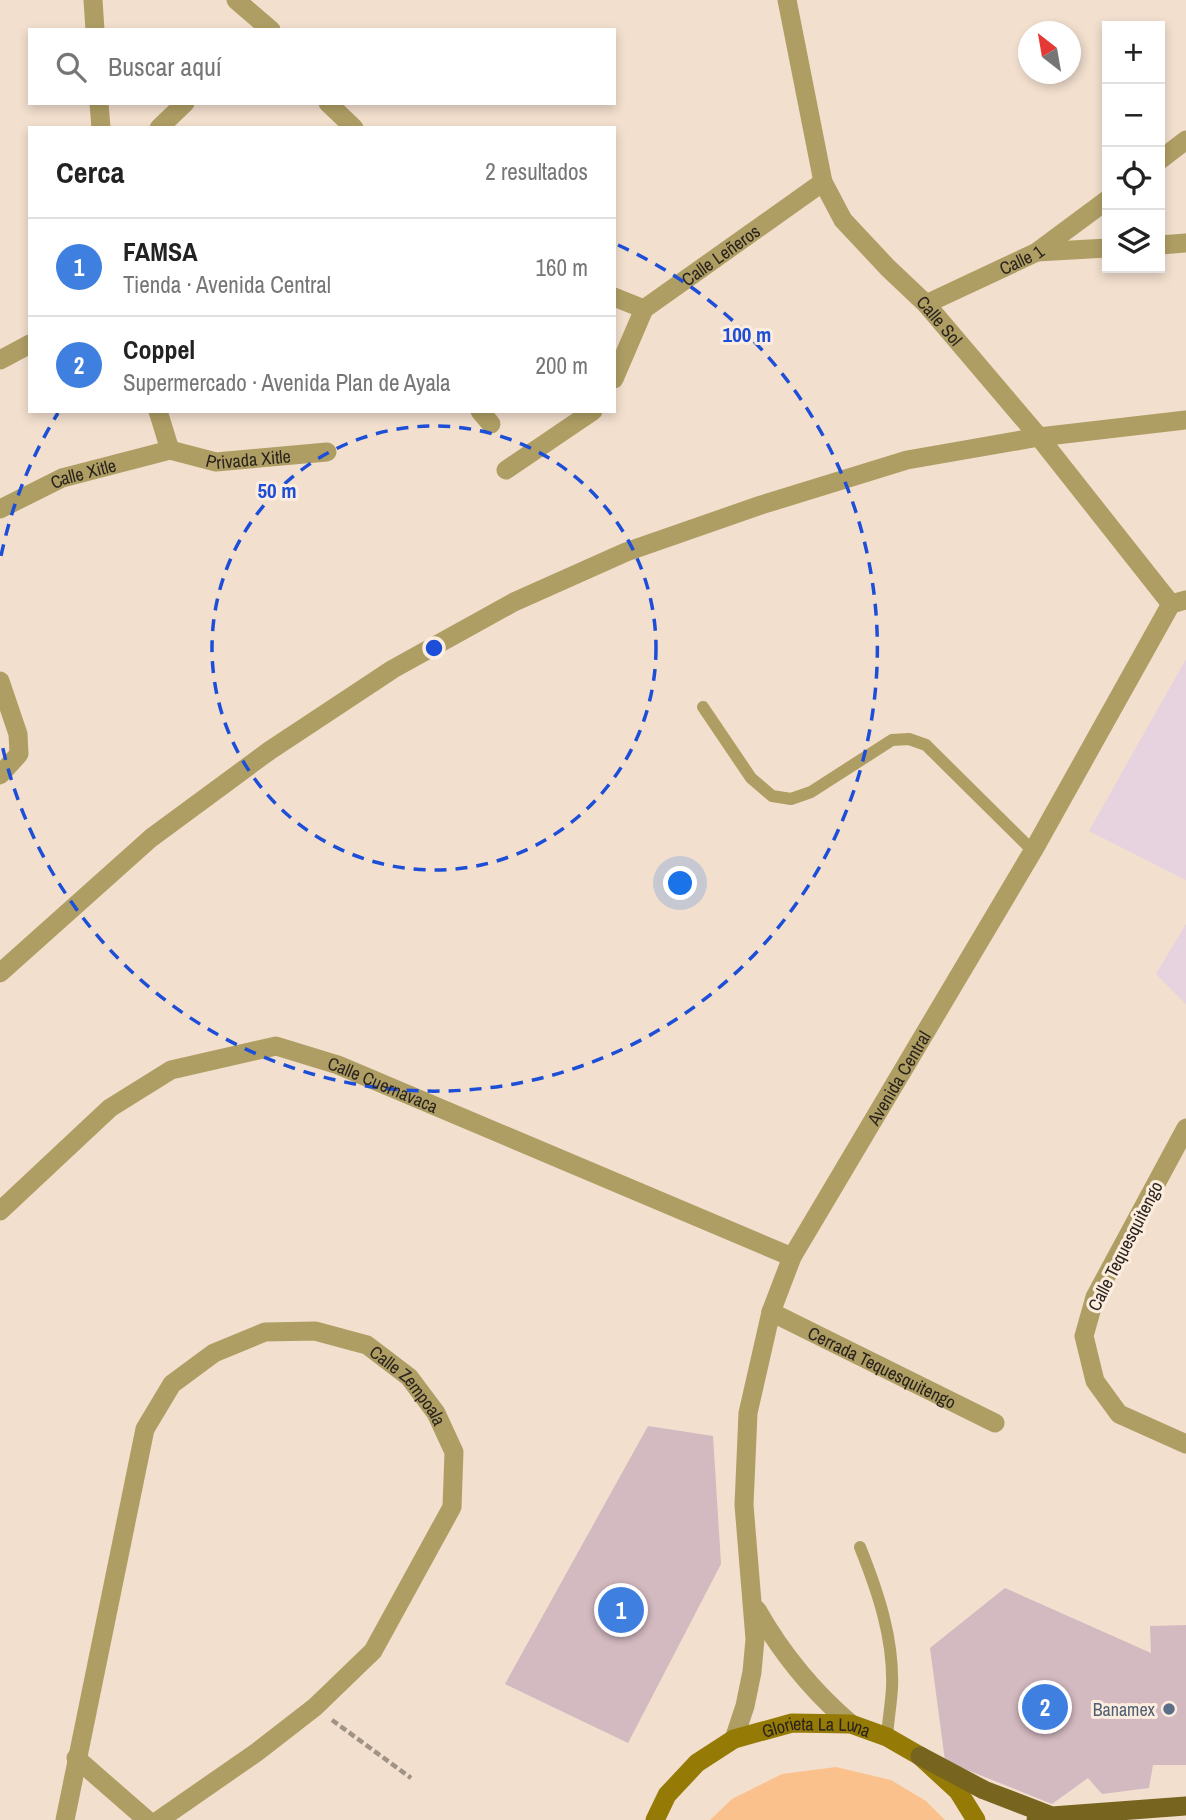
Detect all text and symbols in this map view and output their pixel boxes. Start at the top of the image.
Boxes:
north arrow [1018,21,1081,84]
map controls [1102,21,1165,273]
button: + [1102,21,1165,84]
search box [28,28,616,105]
icon: search [52,48,90,86]
text: Buscar aquí [108,49,222,84]
button: − [1102,84,1165,147]
button: locate [1102,147,1165,210]
text: Cerca [56,152,124,192]
text: 2 resultados [485,156,588,187]
button: layers [1102,210,1165,273]
street label: Calle Leñeros [676,218,765,291]
text: FAMSA [123,234,198,269]
street label: Calle 1 [995,238,1049,281]
text: 1 [74,252,84,283]
text: 160 m [536,252,588,283]
text: Tienda · Avenida Central [123,269,331,300]
street label: Calle Sol [911,289,969,351]
text: 100 m [723,320,771,349]
text: Coppel [123,332,195,367]
text: 2 [74,350,84,381]
text: 200 m [536,350,588,381]
text: Supermercado · Avenida Plan de Ayala [123,367,451,398]
street label: Privada Xitle [203,443,292,474]
street label: Calle Xitle [46,452,119,495]
text: 50 m [257,476,297,505]
centre of rings [422,636,446,660]
your location [663,866,697,900]
street label: Avenida Central [860,1026,936,1131]
street label: Calle Cuernavaca [325,1050,442,1118]
street label: Calle Tequesquitengo [1082,1177,1168,1315]
street label: Cerrada Tequesquitengo [804,1320,960,1414]
street label: Calle Zempoala [365,1339,452,1429]
pin: 1 [598,1584,644,1636]
pin: 2 [1022,1681,1068,1733]
place label: Banamex [1093,1697,1156,1722]
marker: Banamex [1161,1701,1177,1717]
street label: Glorieta La Luna [759,1711,874,1743]

